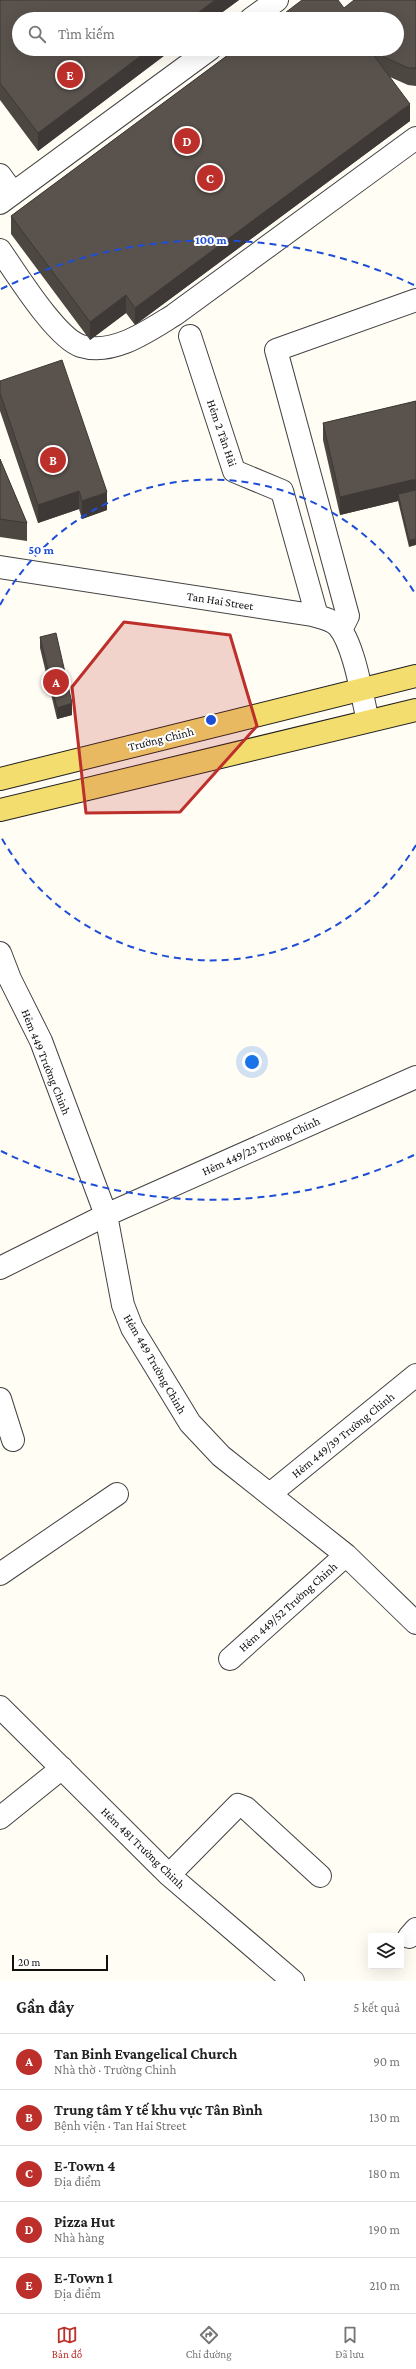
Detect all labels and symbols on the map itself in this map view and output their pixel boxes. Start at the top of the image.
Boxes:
pin: E [57,60,83,90]
pin: D [174,126,200,156]
pin: C [197,163,223,193]
text: 100 m [195,233,228,247]
street label: Hẻm 2 Tân Hải [204,398,240,468]
pin: B [40,445,66,475]
text: 50 m [28,543,55,557]
street label: Tan Hai Street [186,589,255,613]
pin: A [43,667,69,697]
centre of rings [204,713,218,727]
street label: Trường Chinh [127,724,196,754]
street label: Hẻm 449 Trường Chinh [18,1007,74,1117]
your location [242,1052,262,1072]
street label: Hẻm 449/23 Trường Chinh [200,1113,323,1178]
street label: Hẻm 449 Trường Chinh [121,1312,190,1417]
street label: Hẻm 449/39 Trường Chinh [289,1389,398,1481]
street label: Hẻm 449/52 Trường Chinh [236,1559,340,1655]
street label: Hẻm 481 Trường Chinh [98,1804,188,1892]
scale bar [12,1953,108,1972]

